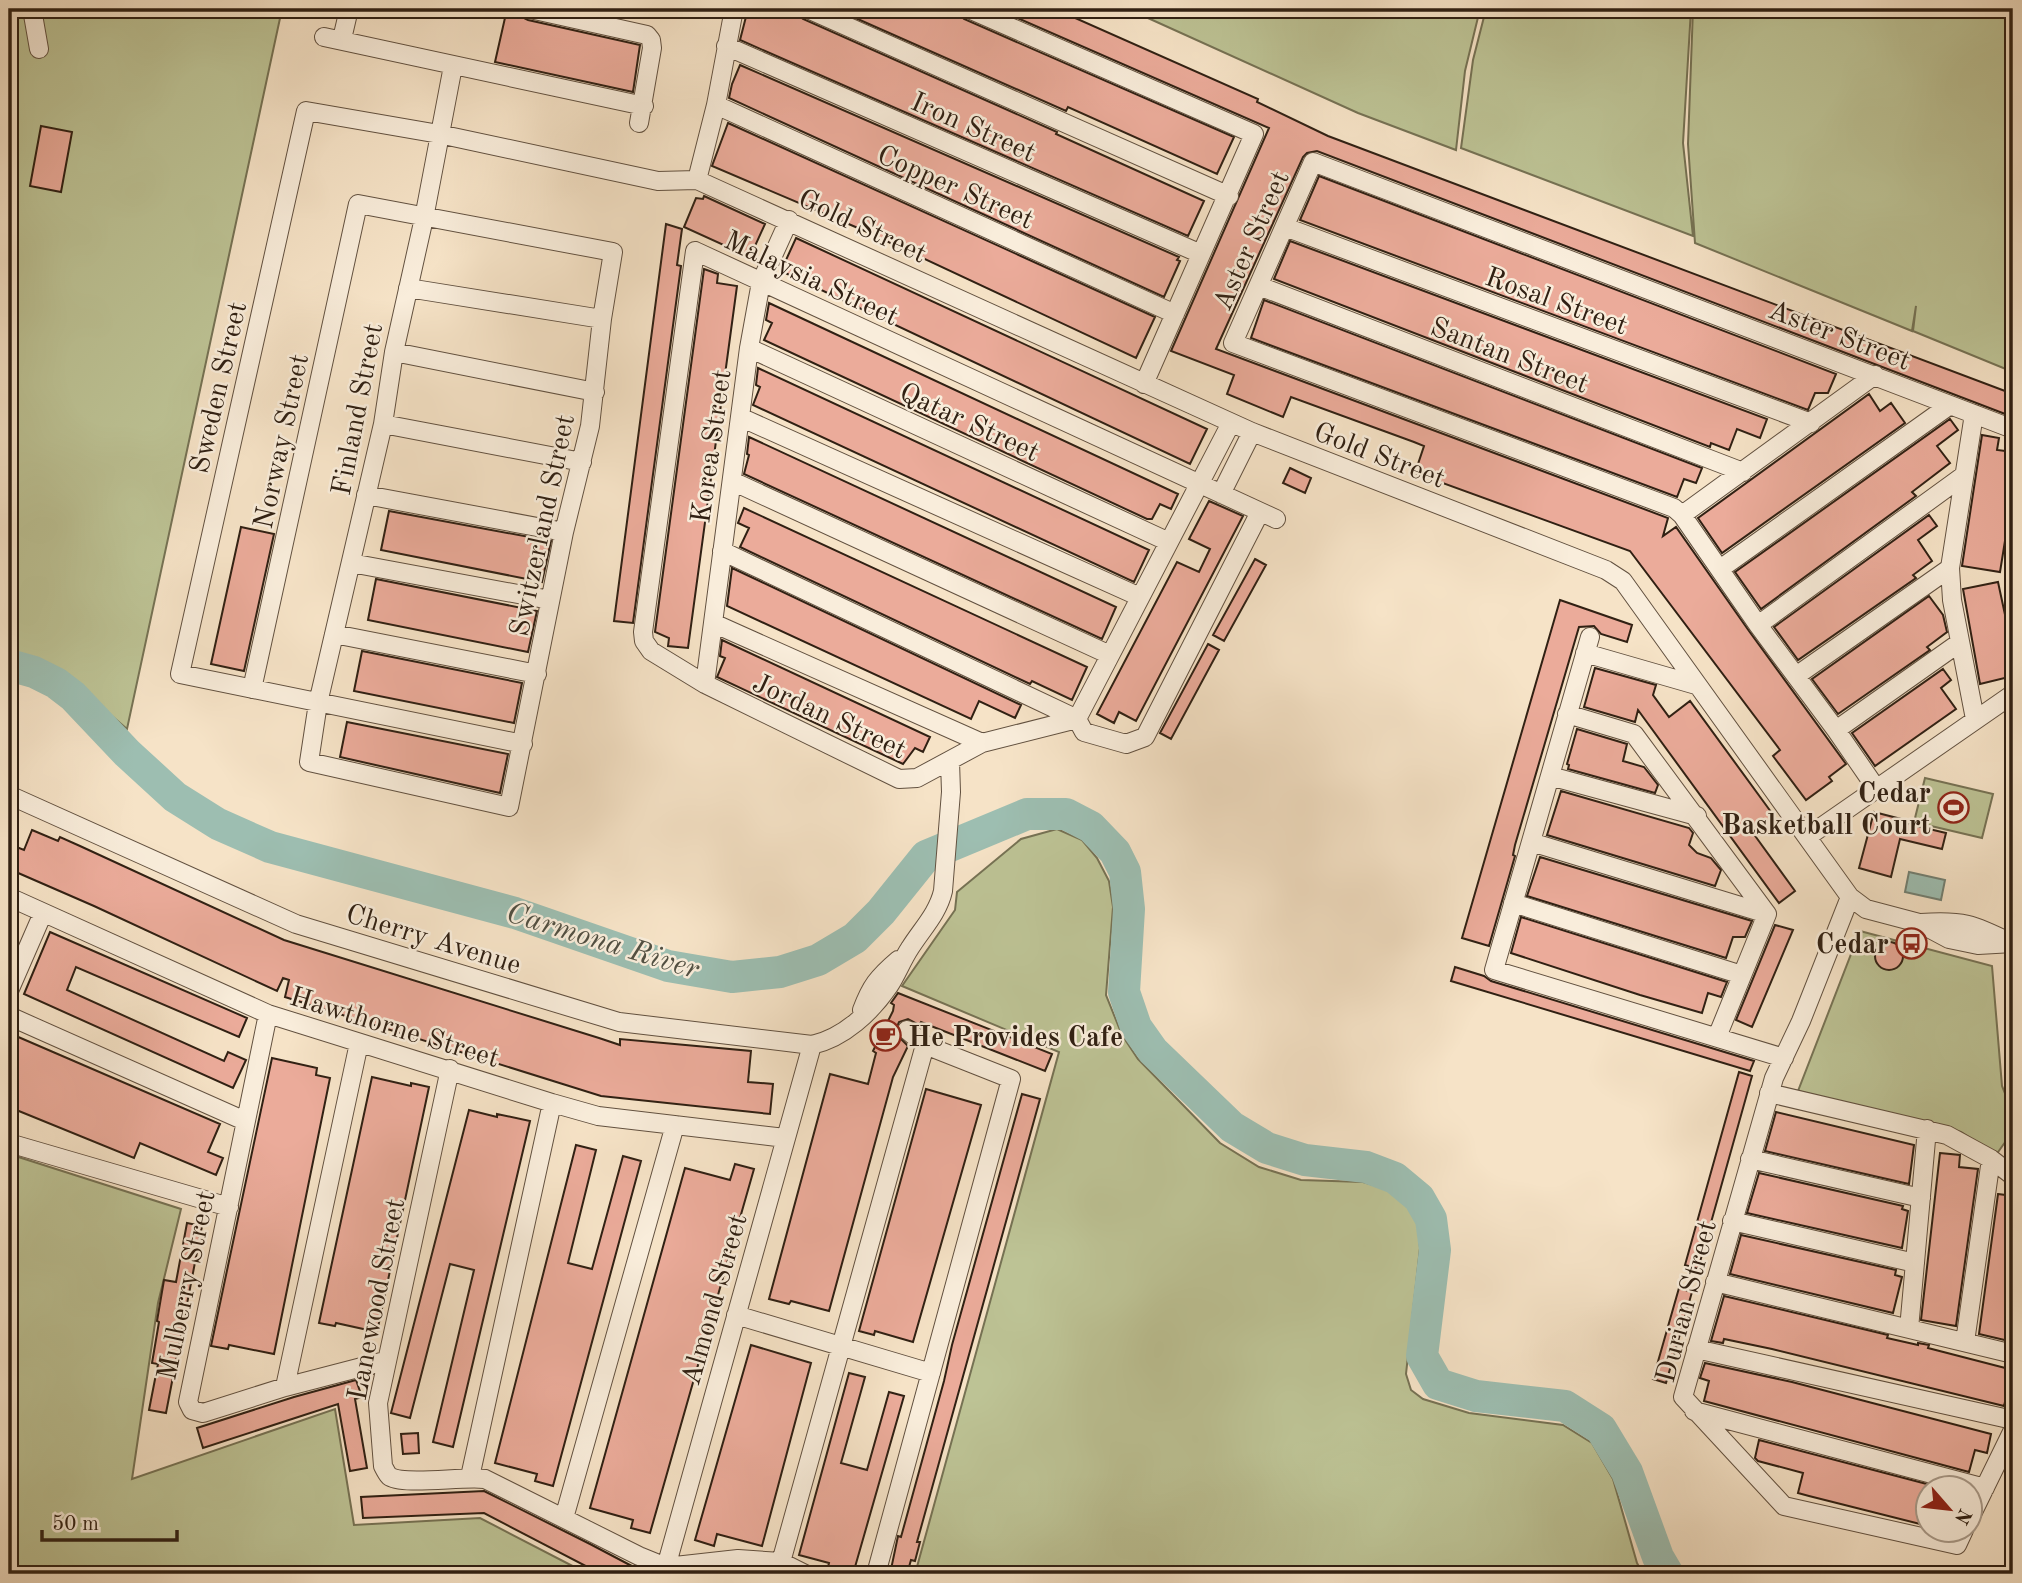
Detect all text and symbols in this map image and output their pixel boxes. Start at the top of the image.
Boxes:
street label: Iron Street [906,89,1039,169]
street label: Copper Street [872,142,1037,236]
street label: Aster Street [1209,167,1296,315]
street label: Gold Street [793,186,930,270]
street label: Malaysia Street [719,227,902,332]
street label: Rosal Street [1481,264,1631,342]
street label: Aster Street [1764,297,1914,377]
street label: Sweden Street [187,299,253,476]
street label: Santan Street [1426,314,1592,400]
street label: Finland Street [329,321,389,498]
street label: Norway Street [251,352,315,532]
street label: Korea Street [688,368,738,525]
street label: Qatar Street [895,379,1043,468]
street label: Switzerland Street [507,412,581,639]
street label: Gold Street [1309,419,1448,495]
street label: Jordan Street [748,670,910,766]
place label: Cedar Basketball Court [1721,781,1931,841]
sports icon: Cedar Basketball Court [1937,791,1971,825]
water label: Carmona River [503,898,703,986]
street label: Cherry Avenue [342,901,524,981]
bus stop icon: Cedar [1895,926,1929,960]
place label: Cedar [1816,932,1889,960]
street label: Hawthorne Street [286,984,502,1074]
cafe icon: He Provides Cafe [868,1019,902,1053]
place label: He Provides Cafe [908,1025,1123,1053]
street label: Mulberry Street [154,1188,222,1383]
street label: Lanewood Street [345,1196,411,1403]
street label: Almond Street [678,1211,754,1389]
street label: Durian Street [1653,1218,1723,1386]
north arrow [1913,1474,1983,1544]
scale bar [42,1499,177,1543]
text: N [1950,1505,1974,1527]
text: 50 m [52,1514,99,1535]

